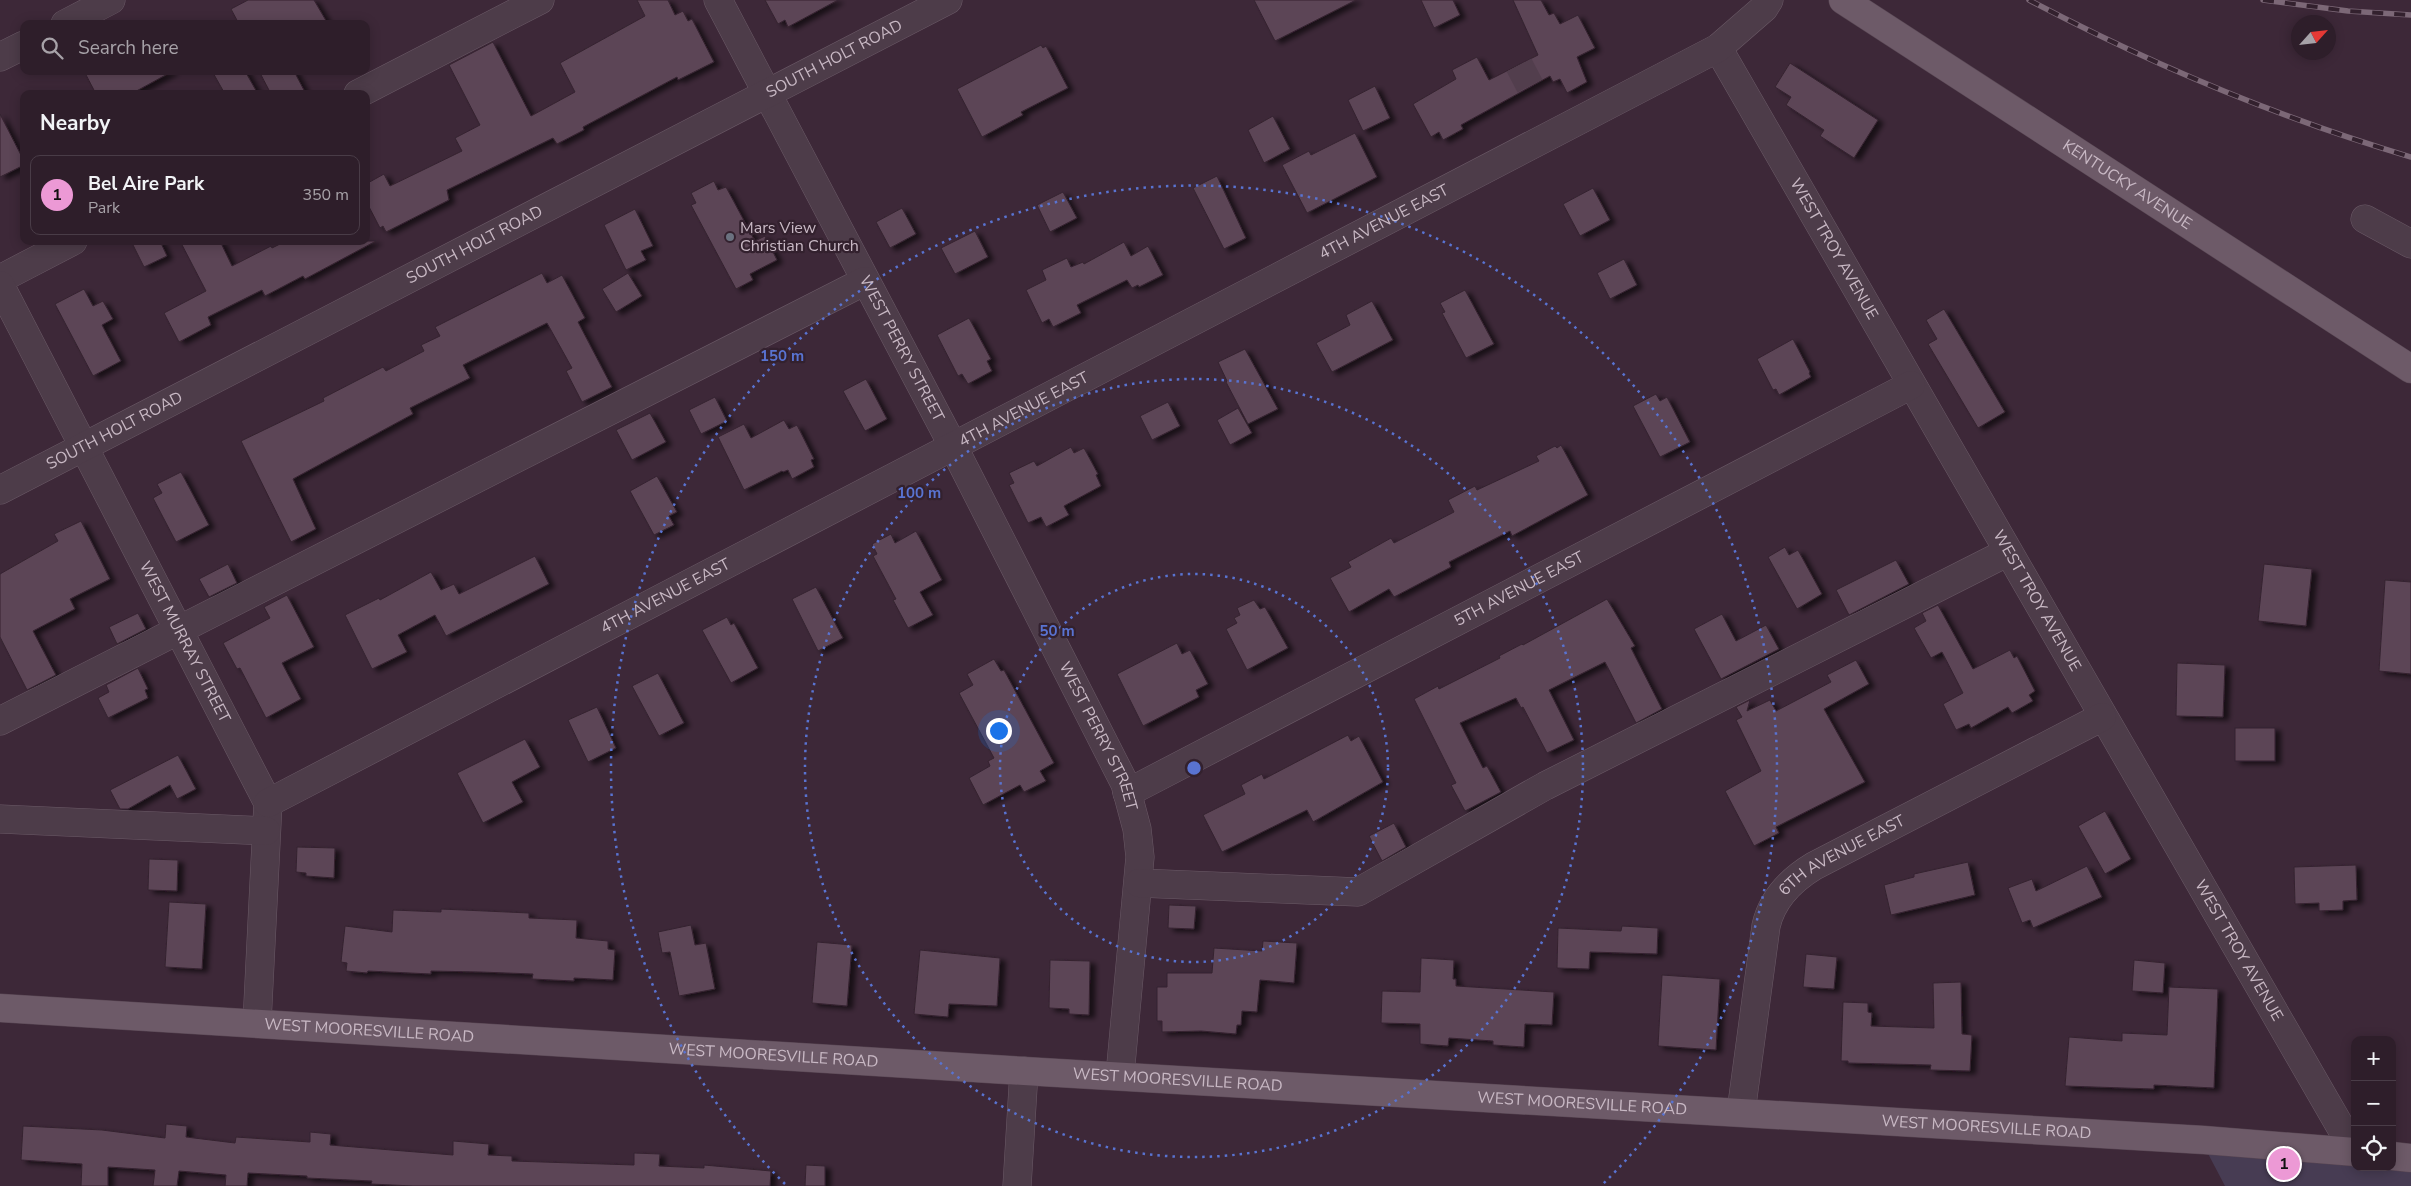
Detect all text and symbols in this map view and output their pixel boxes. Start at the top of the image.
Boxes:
street label: SOUTH HOLT ROAD [762,14,906,103]
north arrow [2291,15,2336,60]
search box [20,20,370,75]
icon: search [38,34,66,62]
text: Search here [78,35,179,61]
text: Nearby [40,109,110,137]
street label: KENTUCKY AVENUE [2058,134,2196,235]
text: Bel Aire Park [88,171,204,197]
street label: WEST TROY AVENUE [1785,174,1883,324]
street label: 4TH AVENUE EAST [1315,179,1453,265]
text: 1 [52,184,62,206]
text: 350 m [302,184,349,206]
text: Park [88,197,120,219]
street label: SOUTH HOLT ROAD [402,200,546,289]
place label: Mars View Christian Church [740,217,859,257]
marker: Mars View Christian Church [724,231,736,243]
street label: WEST PERRY STREET [854,271,949,426]
text: 150 m [760,346,804,366]
street label: 4TH AVENUE EAST [955,366,1093,452]
street label: SOUTH HOLT ROAD [43,386,187,475]
text: 100 m [897,483,941,503]
street label: WEST TROY AVENUE [1987,526,2086,675]
street label: 5TH AVENUE EAST [1450,546,1588,632]
street label: 4TH AVENUE EAST [597,553,734,639]
street label: WEST MURRAY STREET [134,557,236,727]
text: 50 m [1039,621,1075,641]
street label: WEST PERRY STREET [1054,658,1143,813]
your location [986,718,1012,744]
centre of rings [1185,759,1203,777]
street label: 6TH AVENUE EAST [1773,810,1909,901]
street label: WEST TROY AVENUE [2189,876,2288,1025]
street label: WEST MOORESVILLE ROAD [264,1013,475,1048]
map controls [2351,1036,2396,1171]
button: + [2351,1036,2396,1081]
street label: WEST MOORESVILLE ROAD [668,1038,879,1073]
street label: WEST MOORESVILLE ROAD [1072,1063,1283,1097]
button: − [2351,1081,2396,1126]
street label: WEST MOORESVILLE ROAD [1477,1087,1688,1121]
street label: WEST MOORESVILLE ROAD [1881,1110,2092,1144]
button: locate [2351,1126,2396,1171]
pin: 1 [2268,1145,2300,1183]

